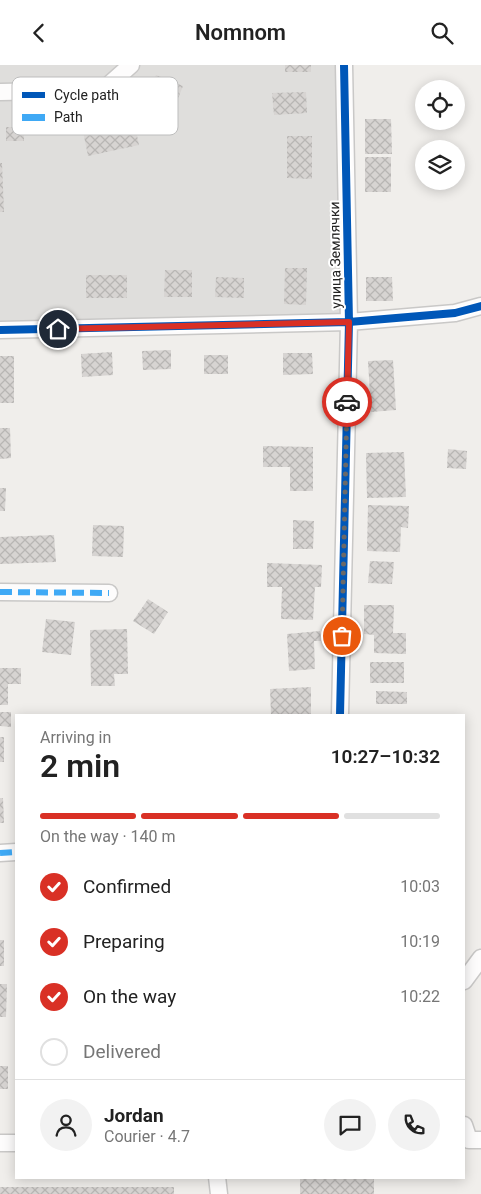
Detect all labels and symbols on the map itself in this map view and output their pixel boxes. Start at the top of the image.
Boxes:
legend [12,77,178,135]
text: Cycle path [54,87,119,103]
text: Path [54,109,83,125]
street label: улица Землячки [326,201,344,309]
pin [37,308,79,350]
courier [322,377,372,427]
pin [321,615,363,657]

